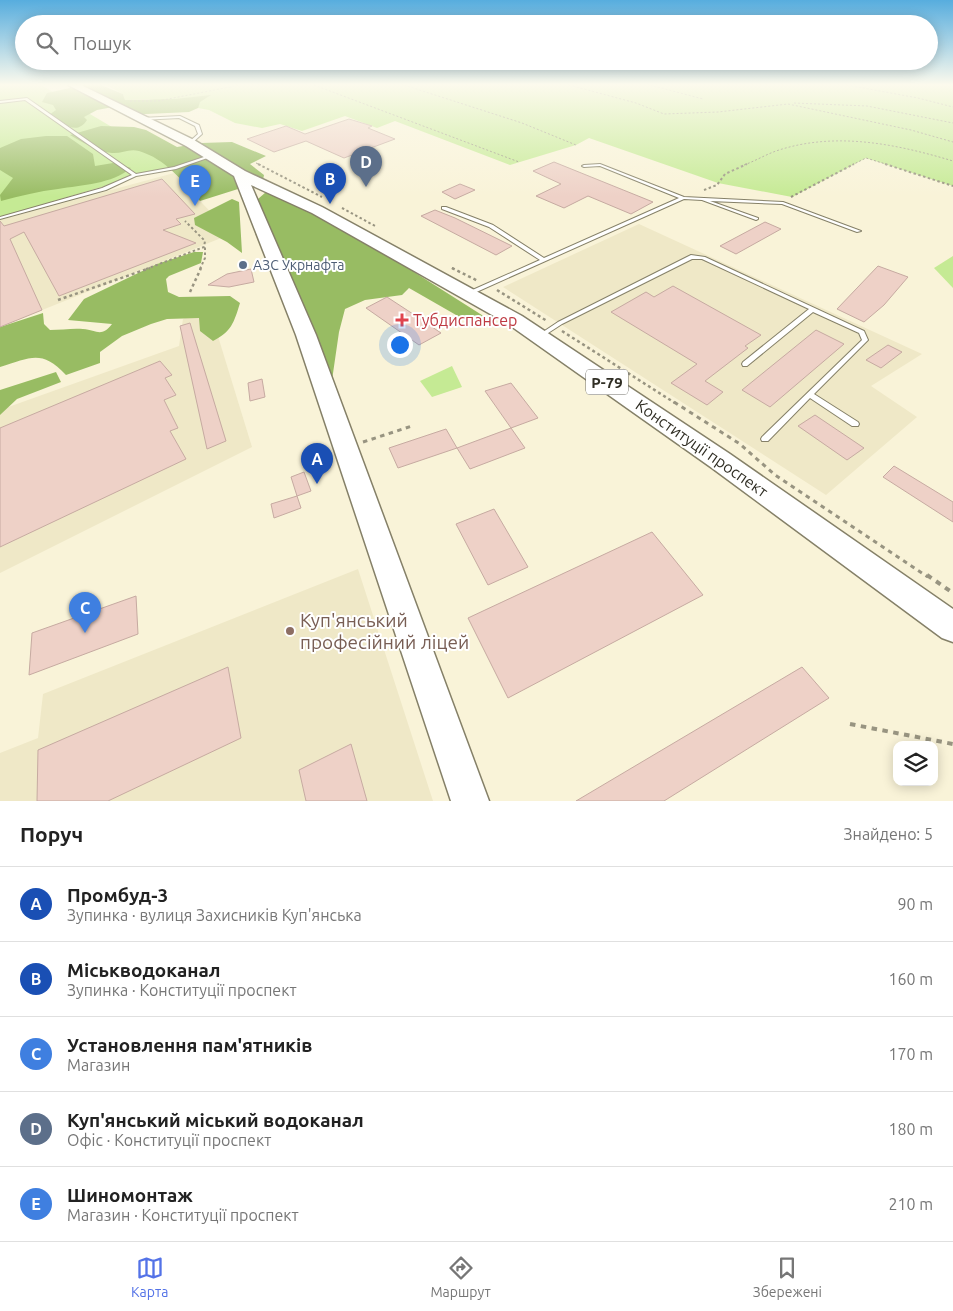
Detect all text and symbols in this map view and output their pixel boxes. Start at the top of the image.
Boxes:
search box [15,15,938,70]
icon: search [33,29,61,57]
text: Пошук [73,32,132,54]
pin: D [350,146,382,187]
pin: B [314,163,346,204]
pin: E [179,165,211,206]
place label: АЗС Укрнафта [253,257,345,273]
marker: АЗС Укрнафта [237,259,249,271]
place label: Тубдиспансер [413,311,517,329]
marker: Тубдиспансер [395,313,409,327]
your location [387,332,413,358]
road number: Р-79 [586,370,628,394]
street label: Конституції проспект [632,396,772,500]
pin: A [301,443,333,484]
pin: C [69,592,101,633]
place label: Куп'янський професійний ліцей [300,609,469,653]
marker: Куп'янський професійний ліцей [284,625,296,637]
map controls [893,741,938,786]
button: layers [893,741,938,786]
text: Поруч [20,822,83,846]
text: Знайдено: 5 [844,825,933,843]
text: Промбуд-3 [67,884,168,906]
text: A [30,895,42,913]
text: 90 m [897,895,933,913]
text: Зупинка · вулиця Захисників Куп'янська [67,906,362,924]
text: Міськводоканал [67,959,221,981]
text: B [31,970,41,988]
text: 160 m [888,970,933,988]
text: Зупинка · Конституції проспект [67,981,297,999]
text: Установлення пам'ятників [67,1034,313,1056]
text: C [31,1045,41,1063]
text: 170 m [888,1045,933,1063]
text: Магазин [67,1056,130,1074]
text: Куп'янський міський водоканал [67,1109,364,1131]
text: D [30,1120,42,1138]
text: 180 m [888,1120,933,1138]
text: Офіс · Конституції проспект [67,1131,271,1149]
text: Шиномонтаж [67,1184,193,1206]
text: E [31,1195,41,1213]
text: 210 m [888,1195,933,1213]
text: Магазин · Конституції проспект [67,1206,299,1224]
tab: Карта [131,1254,168,1300]
tab: Маршрут [430,1254,491,1300]
tab: Збережені [753,1254,822,1300]

